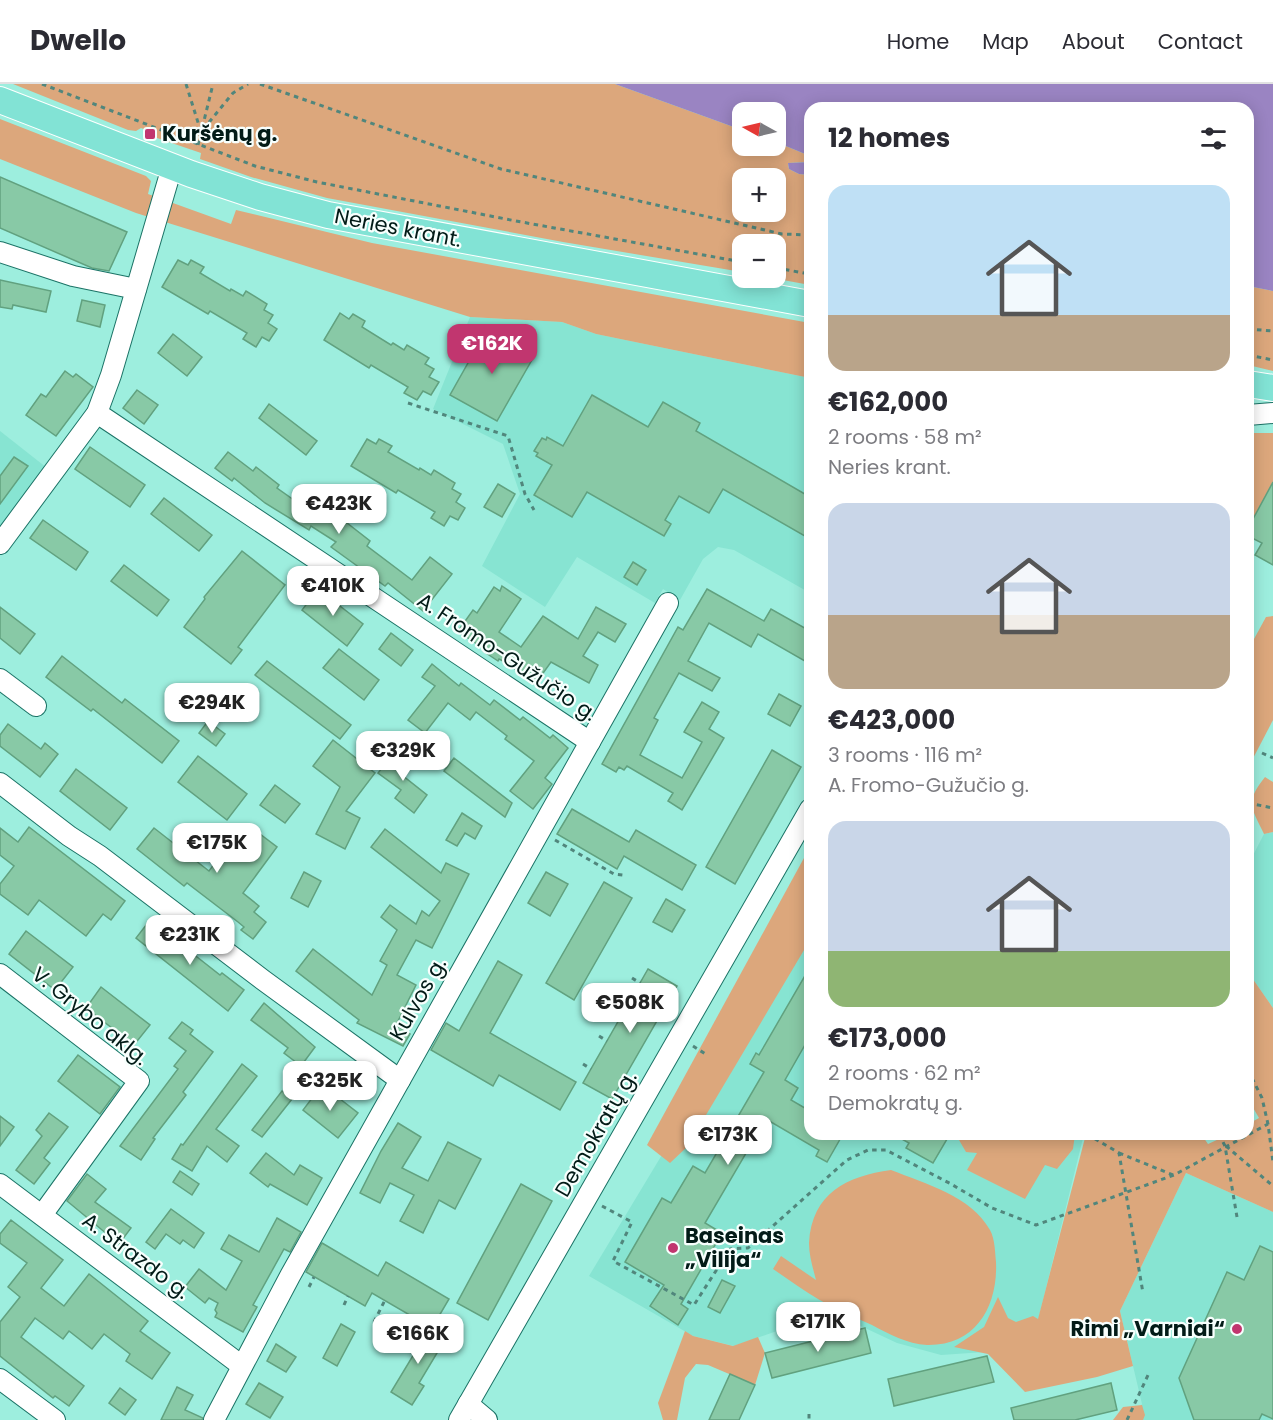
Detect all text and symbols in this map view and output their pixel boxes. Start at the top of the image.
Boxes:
text: Dwello [30,21,126,60]
text: Home [887,27,949,56]
text: Map [982,27,1029,56]
text: About [1062,27,1125,56]
text: Contact [1158,27,1243,56]
north arrow [732,102,786,156]
map controls [732,102,786,288]
place label: Kuršėnų g. [162,119,277,148]
text: 12 homes [828,120,950,156]
icon: filters [1197,122,1230,155]
marker: Kuršėnų g. [143,127,157,141]
button: + [732,168,786,222]
street label: Neries krant. [332,201,464,254]
icon: home [975,224,1083,332]
button: − [732,234,786,288]
pin: €162K [450,324,534,375]
text: €162K [461,329,523,357]
text: €162,000 [828,384,948,420]
text: 2 rooms · 58 m² [828,423,982,451]
text: Neries krant. [828,453,951,481]
pin: €423K [297,484,381,535]
text: €423K [306,489,372,517]
icon: home [975,542,1083,650]
pin: €410K [291,566,375,617]
text: €410K [301,571,365,599]
street label: A. Fromo-Gužučio g. [412,586,603,728]
pin: €294K [170,683,254,734]
text: €294K [178,688,246,716]
text: €423,000 [828,702,955,738]
pin: €329K [361,731,445,782]
text: €329K [370,736,436,764]
text: 3 rooms · 116 m² [828,741,982,769]
text: A. Fromo-Gužučio g. [828,771,1029,799]
pin: €175K [175,823,259,874]
text: €175K [186,828,248,856]
icon: home [975,860,1083,968]
pin: €231K [148,915,232,966]
text: €231K [160,920,220,948]
street label: Kulvos g. [382,952,453,1046]
street label: V. Grybo aklg. [26,960,155,1072]
pin: €508K [588,983,672,1034]
text: €508K [596,988,664,1016]
text: €173,000 [828,1020,946,1056]
text: 2 rooms · 62 m² [828,1059,981,1087]
pin: €325K [288,1061,372,1112]
street label: Demokratų g. [548,1065,643,1202]
text: €325K [297,1066,363,1094]
text: Demokratų g. [828,1089,962,1117]
pin: €173K [686,1115,770,1166]
text: €173K [698,1120,758,1148]
street label: A. Strazdo g. [77,1206,196,1306]
place label: Baseinas „Vilija“ [685,1221,784,1274]
marker: Baseinas „Vilija“ [666,1241,680,1255]
pin: €171K [776,1302,860,1353]
text: €171K [790,1307,846,1335]
pin: €166K [376,1314,460,1365]
place label: Rimi „Varniai“ [1071,1314,1225,1343]
text: €166K [387,1319,449,1347]
marker: Rimi „Varniai“ [1230,1322,1244,1336]

